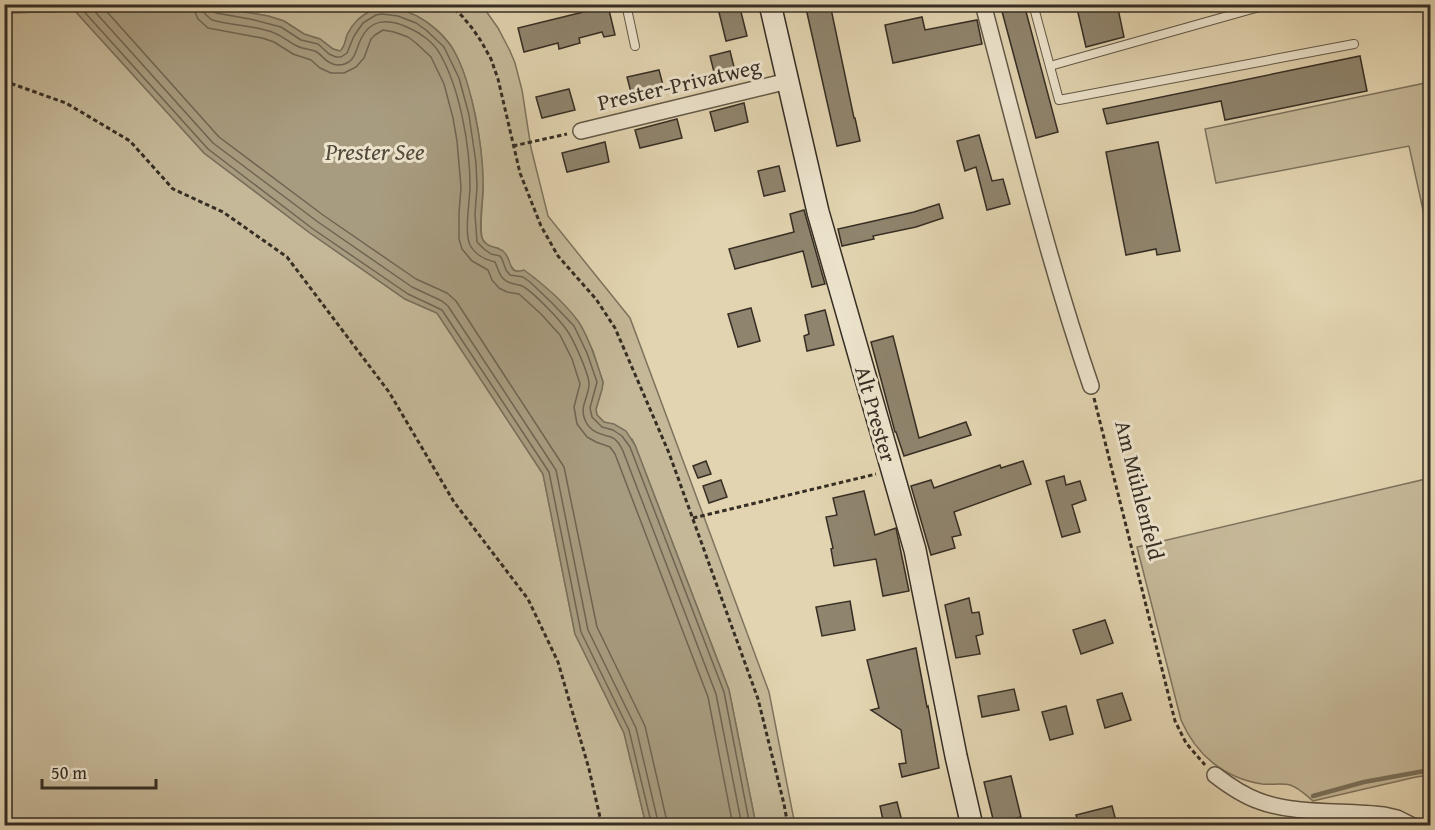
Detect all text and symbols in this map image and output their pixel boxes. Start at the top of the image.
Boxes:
street label: Prester-Privatweg [594,50,764,118]
water label: Prester See [324,134,425,169]
street label: Alt Prester [847,362,905,466]
street label: Am Mühlenfeld [1107,417,1173,563]
scale bar [42,752,156,790]
text: 50 m [51,759,87,786]

